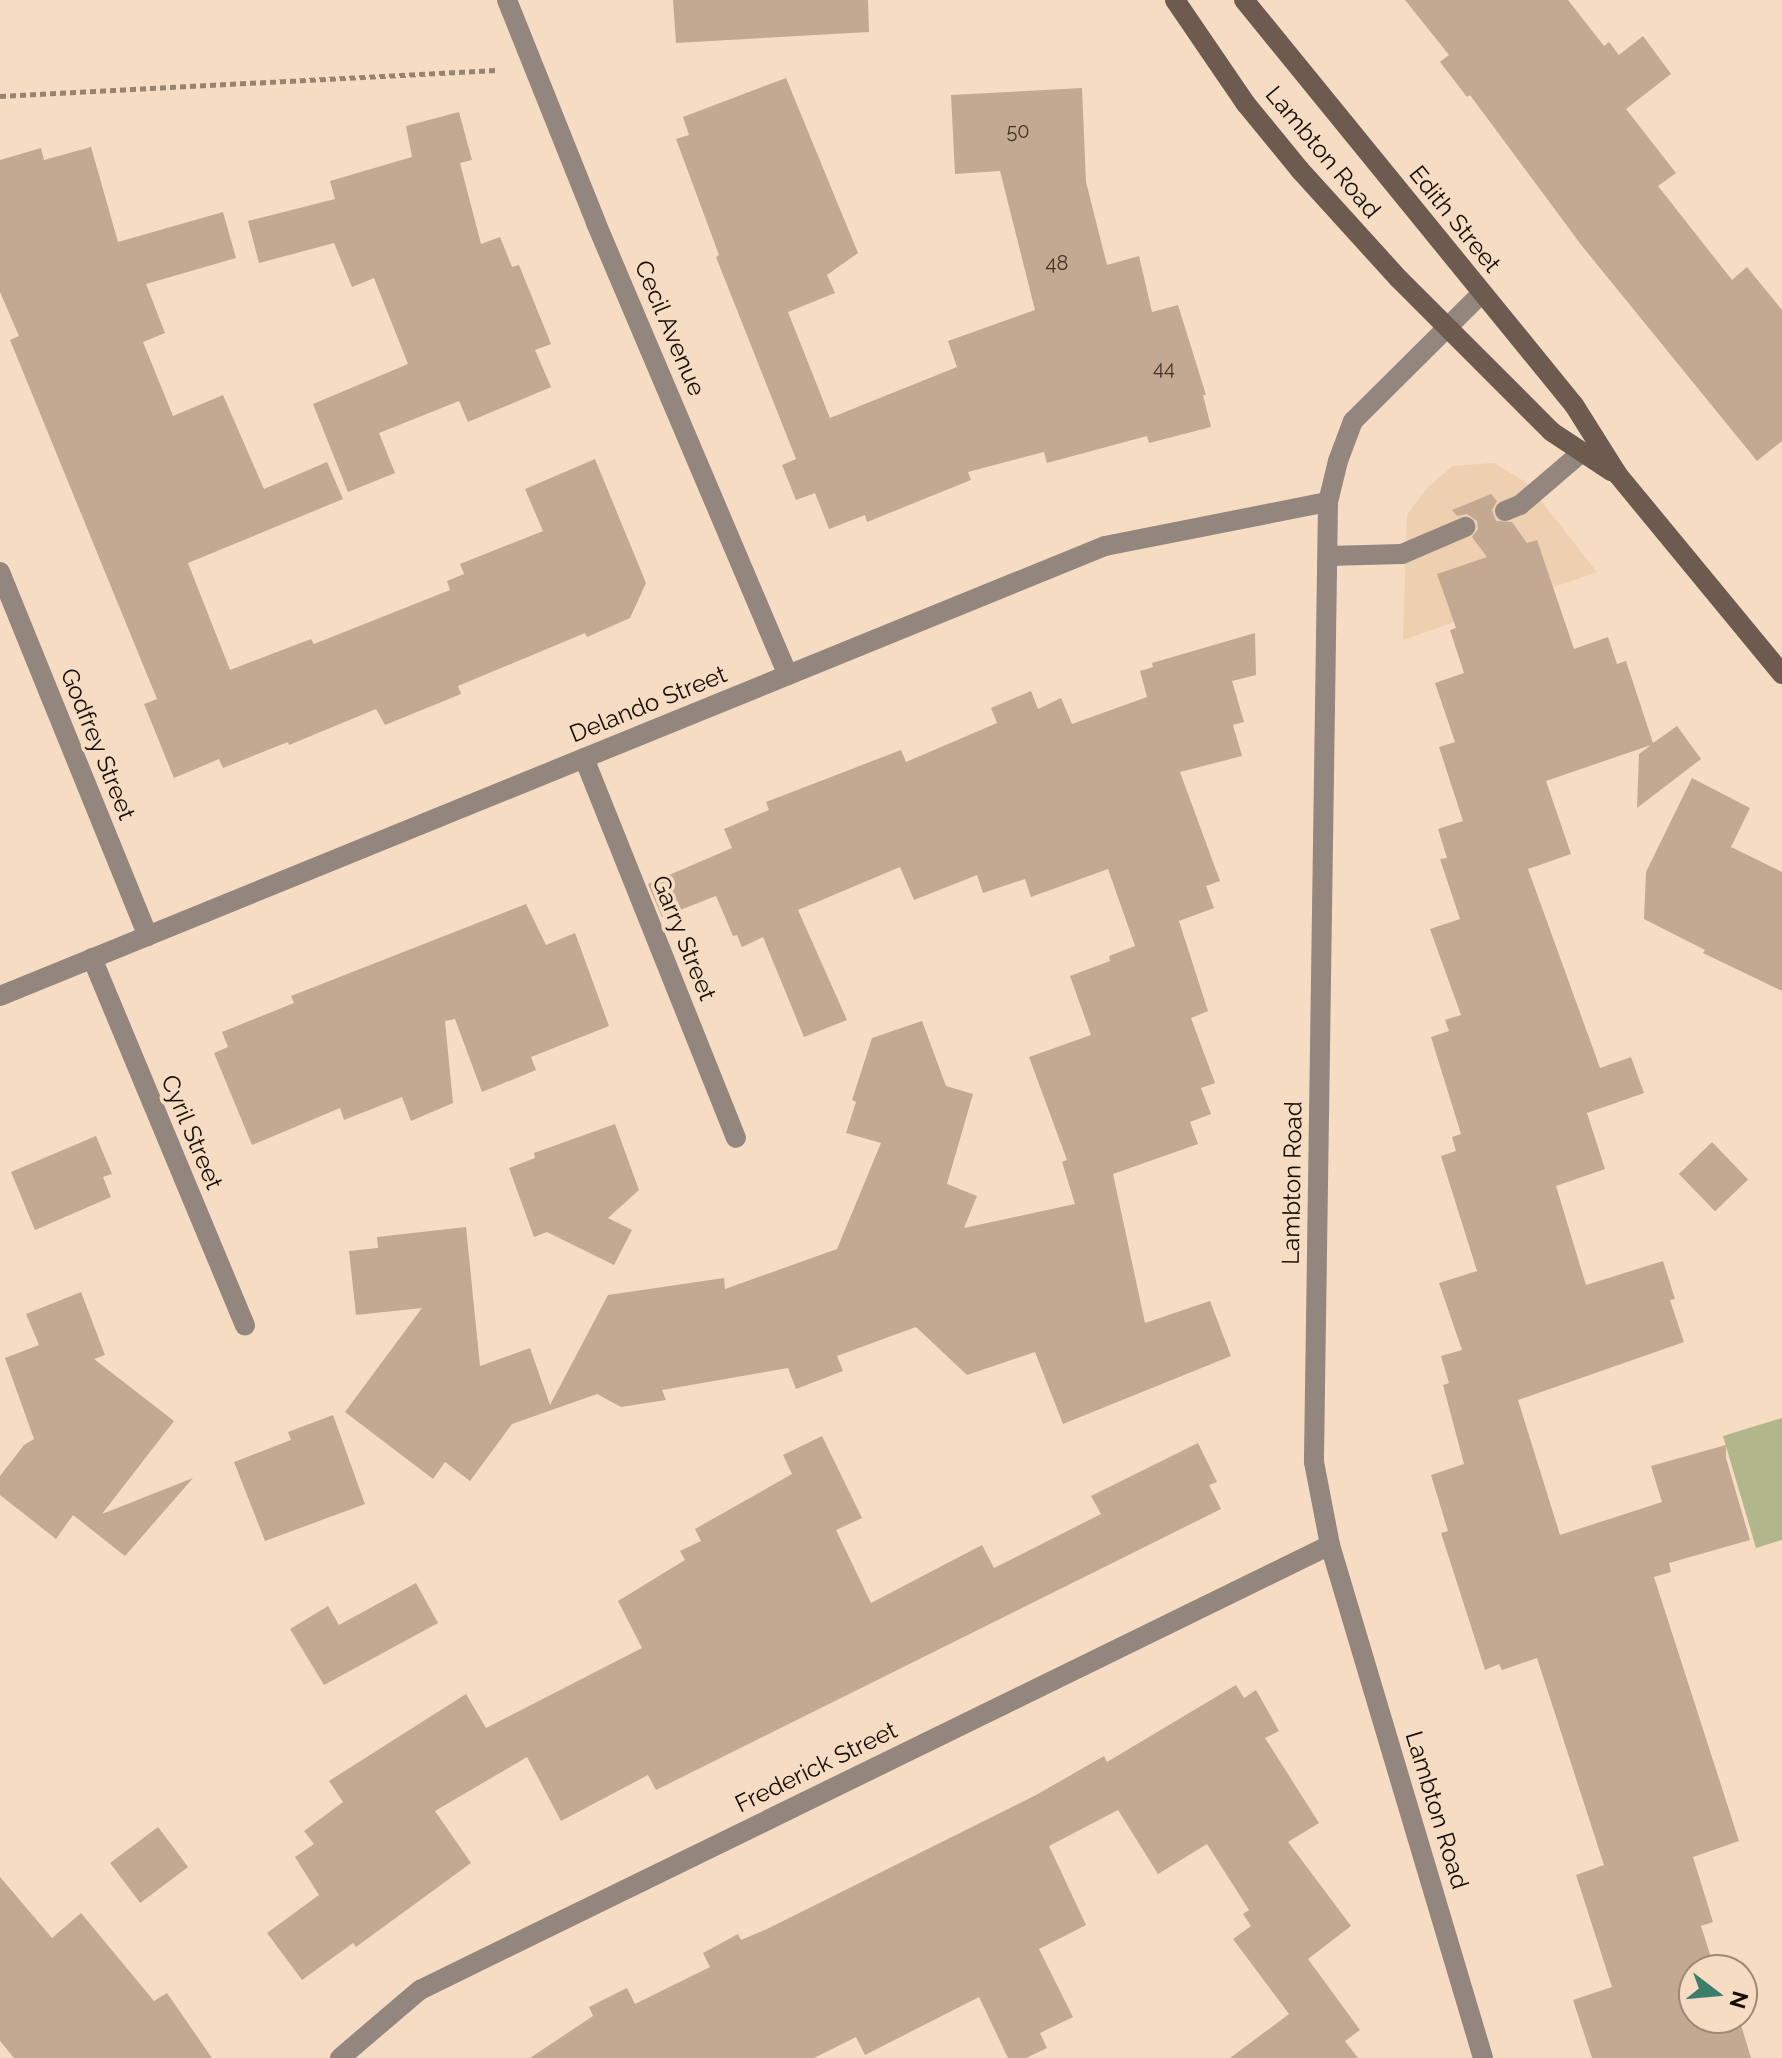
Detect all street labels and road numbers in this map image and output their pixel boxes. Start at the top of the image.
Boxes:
street label: Lambton Road [1259,80,1387,224]
street label: Edith Street [1403,160,1507,278]
street label: Cecil Avenue [628,255,712,401]
street label: Delando Street [565,659,731,749]
street label: Godfrey Street [54,664,142,824]
street label: Garry Street [646,871,722,1005]
street label: Cyril Street [155,1070,229,1194]
street label: Lambton Road [1276,1101,1308,1265]
street label: Frederick Street [730,1715,902,1819]
street label: Lambton Road [1399,1728,1475,1892]

